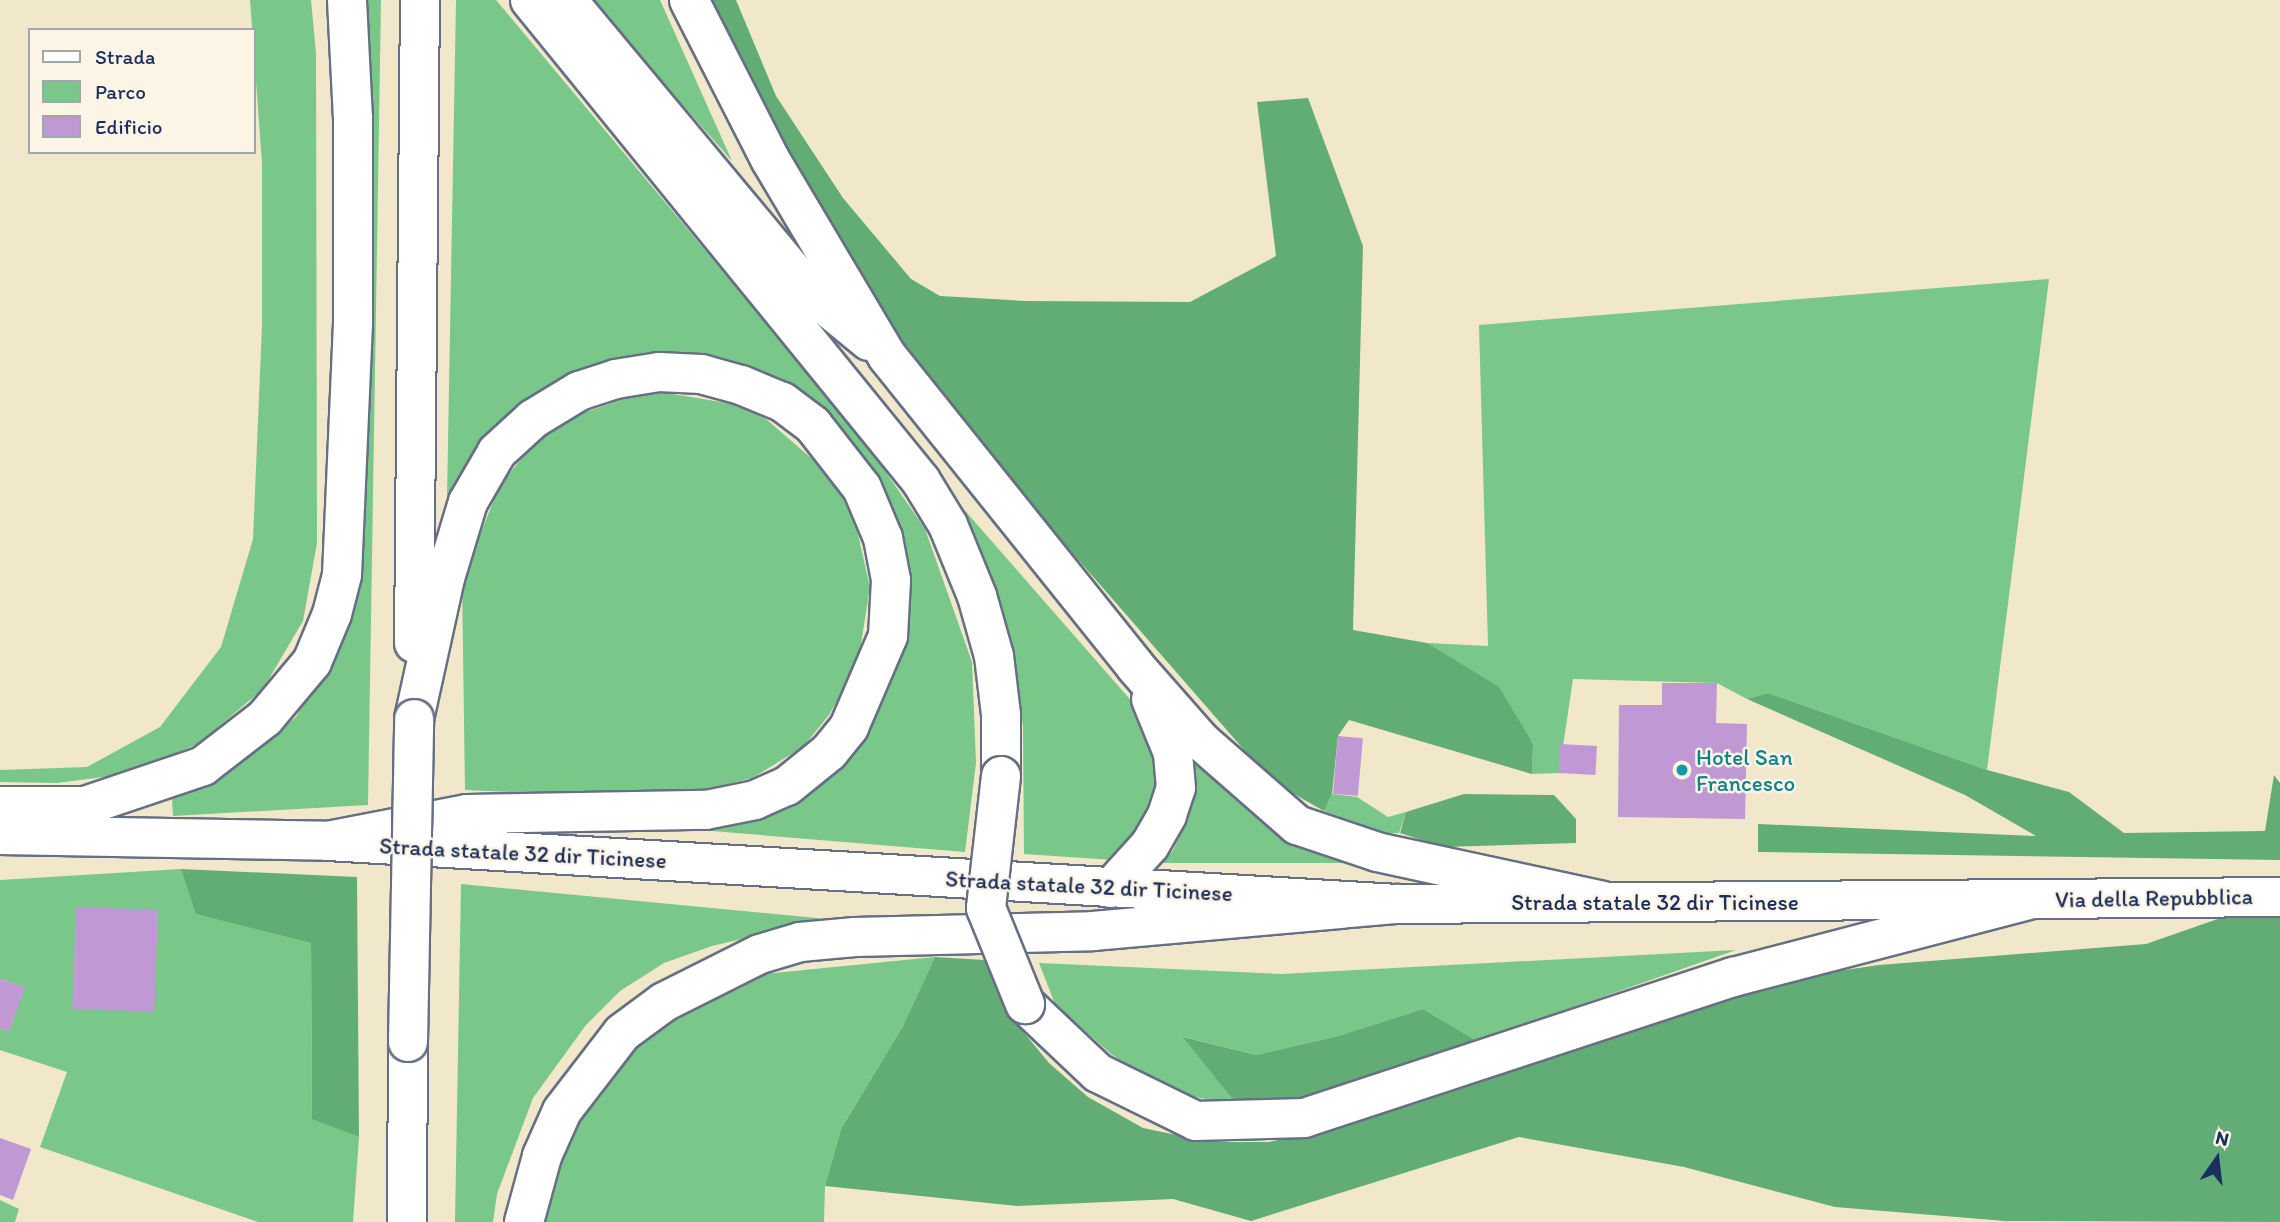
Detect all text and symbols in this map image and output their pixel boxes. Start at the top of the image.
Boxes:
legend [28,28,256,154]
text: Strada [95,44,155,69]
text: Parco [95,79,146,104]
text: Edificio [95,114,163,139]
place label: Hotel San Francesco [1696,743,1795,797]
marker: Hotel San Francesco [1674,762,1690,778]
street label: Strada statale 32 dir Ticinese [379,832,667,874]
street label: Strada statale 32 dir Ticinese [945,865,1233,907]
street label: Via della Repubblica [2055,882,2253,914]
street label: Strada statale 32 dir Ticinese [1511,888,1799,916]
north arrow [2182,1124,2252,1194]
text: N [2213,1125,2231,1151]

